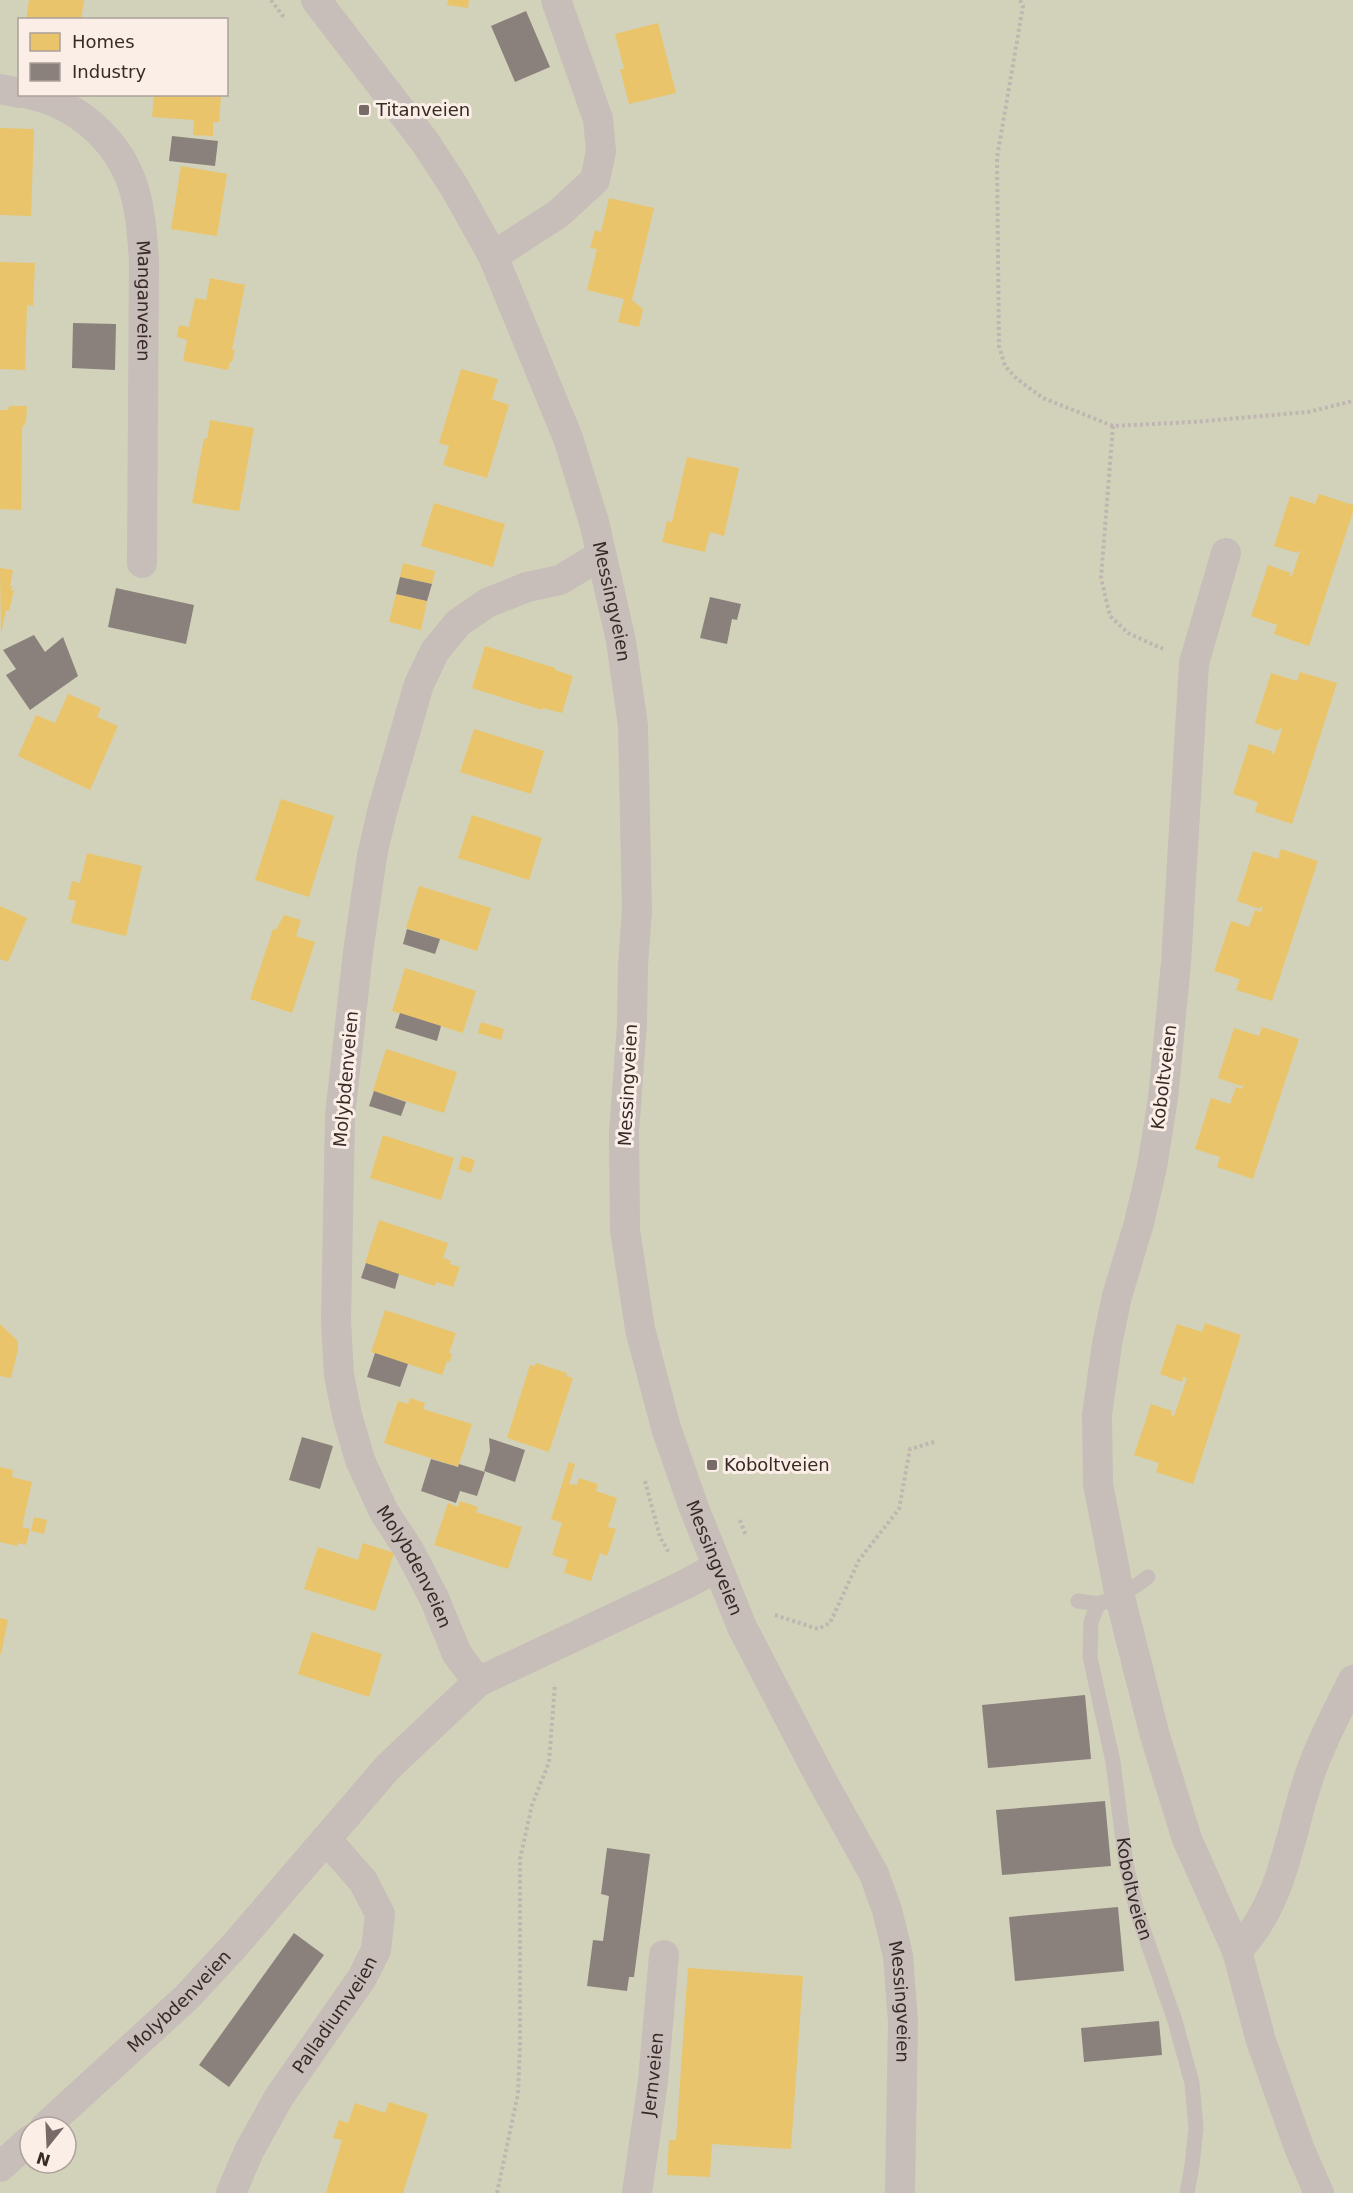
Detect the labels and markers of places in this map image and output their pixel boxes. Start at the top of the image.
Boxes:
place label: Titanveien [375,99,470,120]
marker: Titanveien [357,103,371,117]
place label: Koboltveien [724,1454,830,1475]
marker: Koboltveien [705,1458,719,1472]

